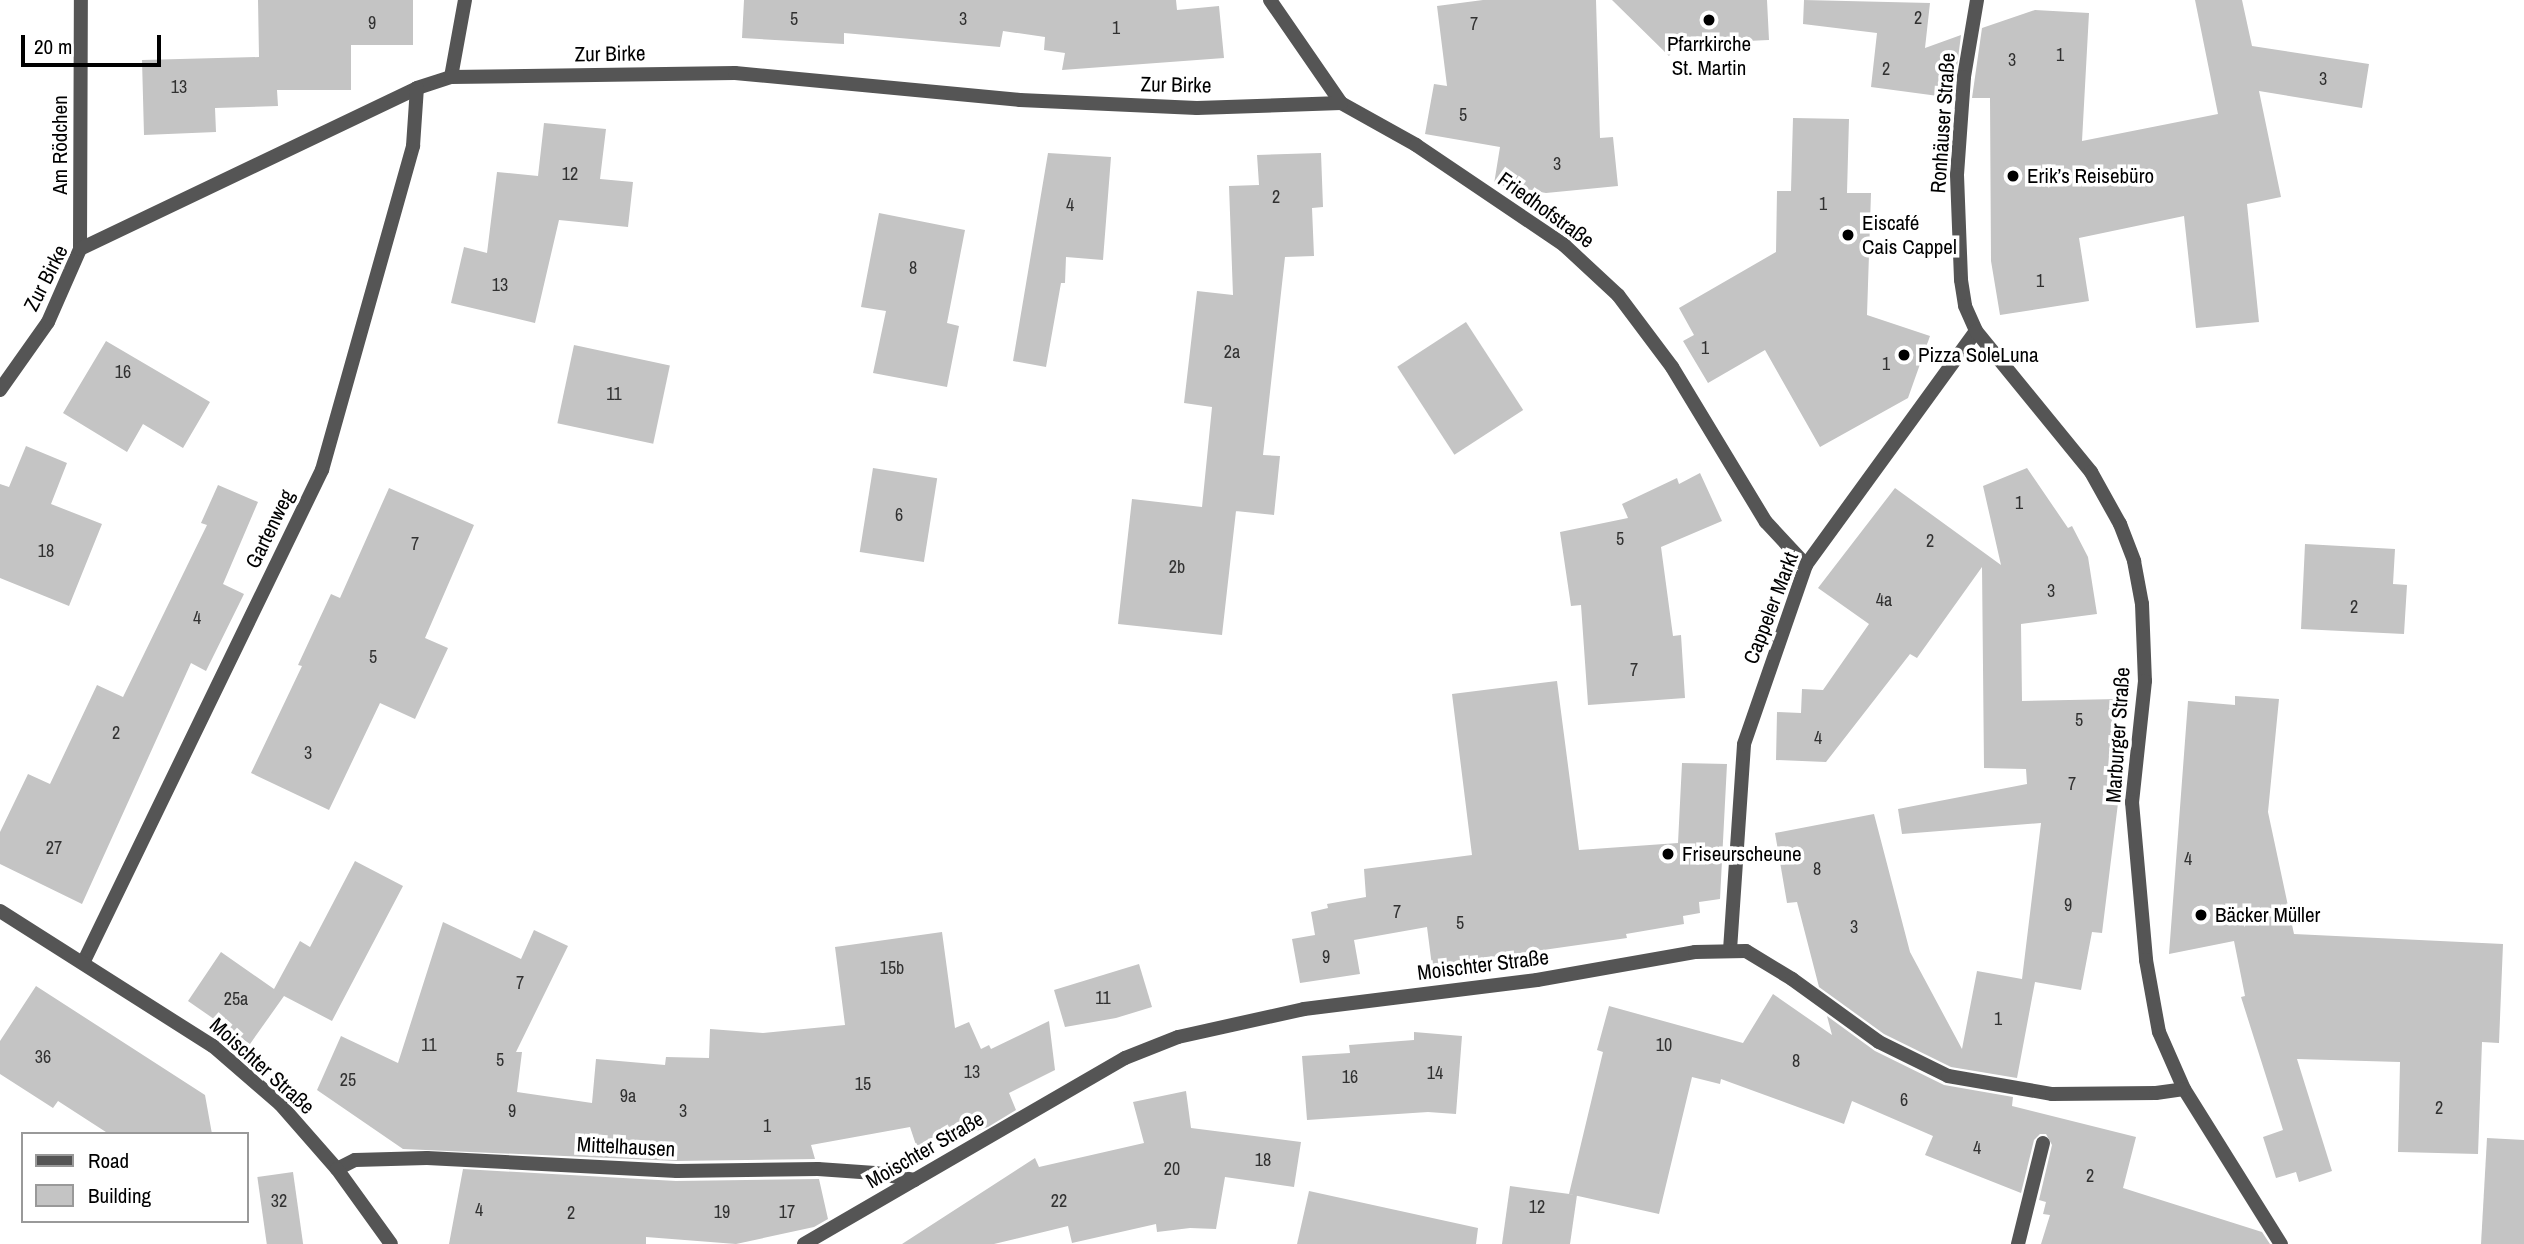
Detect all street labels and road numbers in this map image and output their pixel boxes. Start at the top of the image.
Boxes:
street label: Zur Birke [574,41,646,67]
street label: Ronhäuser Straße [1926,52,1960,194]
street label: Zur Birke [1140,72,1212,98]
street label: Am Rödchen [47,95,73,195]
street label: Friedhofstraße [1493,167,1599,253]
street label: Zur Birke [19,241,73,315]
street label: Gartenweg [240,486,300,572]
street label: Cappeler Markt [1738,549,1804,667]
street label: Marburger Straße [2101,666,2135,804]
street label: Moischter Straße [1416,944,1550,986]
street label: Moischter Straße [204,1012,320,1120]
street label: Moischter Straße [862,1106,988,1194]
street label: Mittelhausen [576,1132,676,1162]

